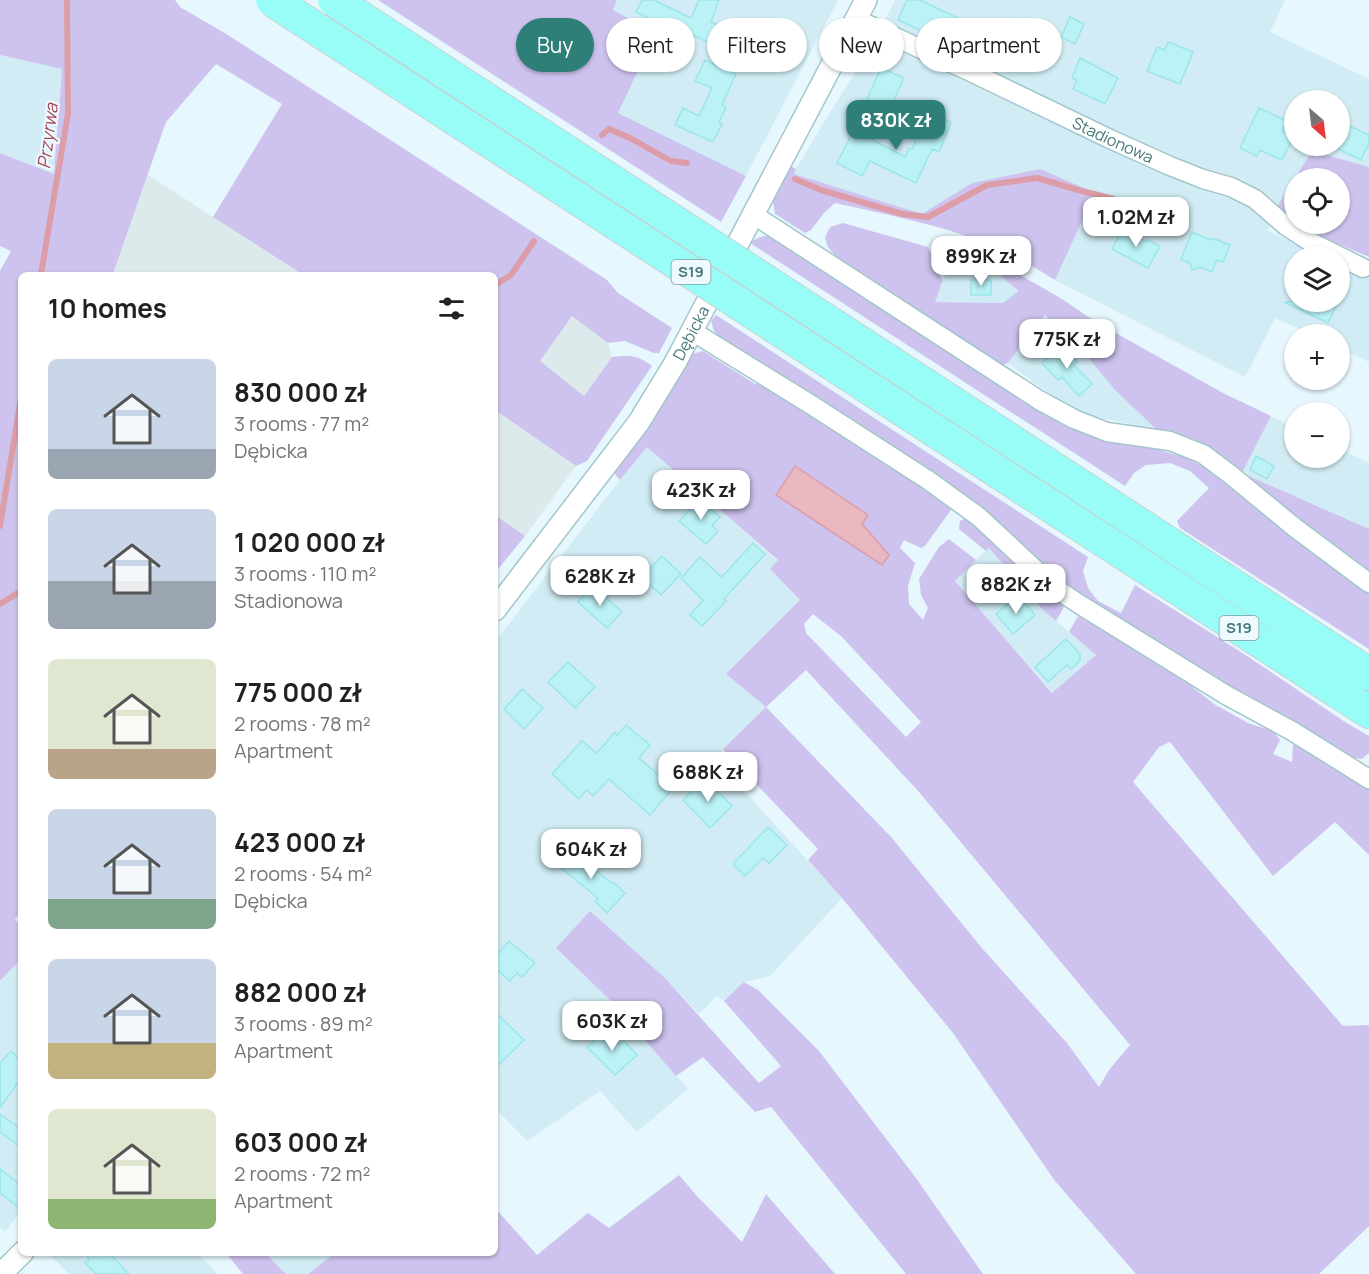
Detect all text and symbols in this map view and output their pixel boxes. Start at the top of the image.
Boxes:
chip: Buy [516,18,594,72]
chip: Rent [606,18,695,72]
chip: Filters [707,18,807,72]
chip: New [819,18,904,72]
chip: Apartment [916,18,1062,72]
north arrow [1284,90,1350,156]
map controls [1284,90,1350,468]
pin: 830K zł [841,100,951,151]
water label: Przyrwa [31,101,63,170]
text: 830K zł [860,106,932,133]
street label: Stadionowa [1069,111,1157,168]
button: locate [1284,168,1350,234]
pin: 1.02M zł [1074,197,1198,248]
text: 1.02M zł [1097,203,1175,230]
pin: 899K zł [926,236,1036,287]
text: 899K zł [945,242,1017,269]
button: layers [1284,246,1350,312]
road number: S19 [672,260,710,284]
text: 10 homes [48,290,167,326]
icon: filters [435,292,468,325]
street label: Dębicka [667,302,714,364]
pin: 775K zł [1012,319,1122,370]
button: + [1284,324,1350,390]
text: 775K zł [1033,325,1101,352]
text: 830 000 zł [234,374,367,410]
icon: home [96,383,168,455]
button: − [1284,402,1350,468]
text: 3 rooms · 77 m² [234,410,369,437]
text: Dębicka [234,437,308,464]
pin: 423K zł [646,470,756,521]
text: 423K zł [666,476,736,503]
text: 1 020 000 zł [234,524,385,560]
icon: home [96,533,168,605]
pin: 628K zł [545,556,655,607]
text: 3 rooms · 110 m² [234,560,376,587]
text: 628K zł [565,562,635,589]
pin: 882K zł [961,564,1071,615]
text: 882K zł [981,570,1051,597]
text: Stadionowa [234,587,343,614]
road number: S19 [1220,616,1258,640]
text: 775 000 zł [234,674,362,710]
icon: home [96,683,168,755]
text: 2 rooms · 78 m² [234,710,371,737]
text: Apartment [234,737,333,764]
pin: 688K zł [653,752,763,803]
text: 688K zł [672,758,744,785]
text: 423 000 zł [234,824,365,860]
pin: 604K zł [536,829,646,880]
icon: home [96,833,168,905]
text: 604K zł [555,835,627,862]
text: 2 rooms · 54 m² [234,860,372,887]
text: Dębicka [234,887,308,914]
text: 882 000 zł [234,974,366,1010]
icon: home [96,983,168,1055]
pin: 603K zł [557,1001,667,1052]
text: 603K zł [576,1007,648,1034]
text: 3 rooms · 89 m² [234,1010,373,1037]
text: Apartment [234,1037,333,1064]
text: 603 000 zł [234,1124,367,1160]
icon: home [96,1133,168,1205]
text: 2 rooms · 72 m² [234,1160,370,1187]
text: Apartment [234,1187,333,1214]

